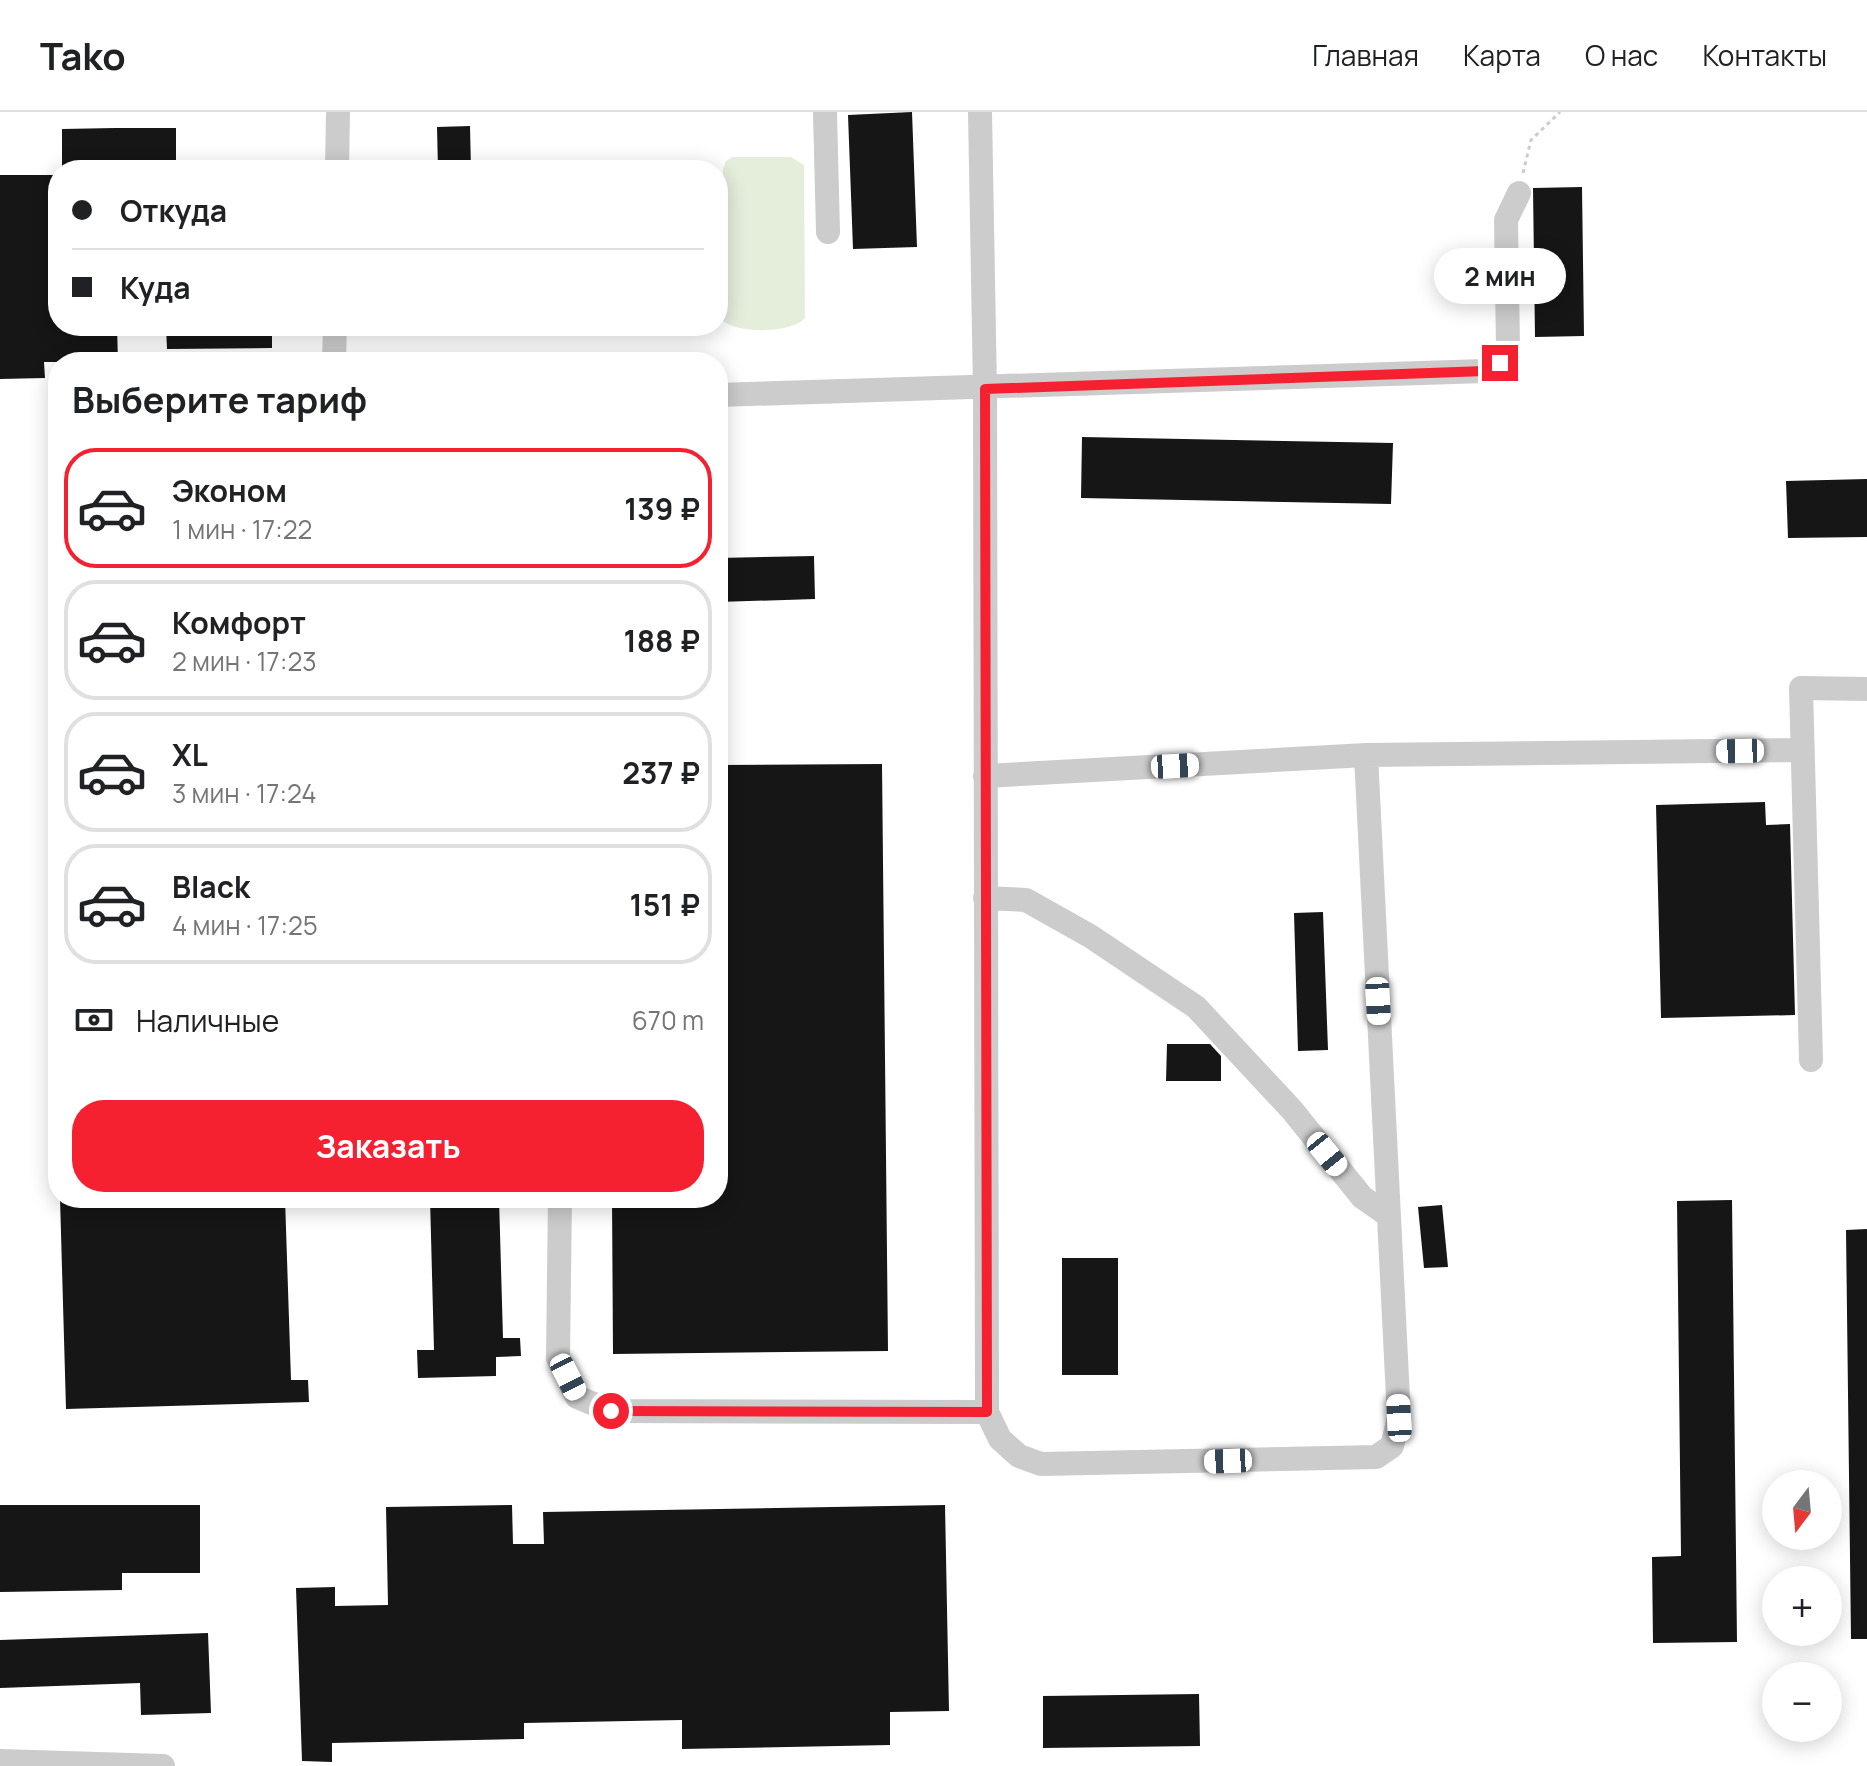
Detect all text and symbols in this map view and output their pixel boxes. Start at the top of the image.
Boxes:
text: Tako [40,29,126,81]
text: Главная [1312,36,1419,74]
text: Карта [1463,36,1541,74]
text: О нас [1585,36,1658,74]
text: Контакты [1702,36,1827,74]
text: Откуда [120,190,227,231]
callout: 2 мин [1434,247,1566,303]
text: 2 мин [1464,258,1536,294]
text: Куда [120,267,191,308]
route end [1482,345,1518,381]
text: Выберите тариф [72,375,367,424]
text: Эконом [172,470,287,511]
icon: car [76,472,148,544]
text: 139 ₽ [624,488,700,529]
text: 1 мин · 17:22 [172,511,312,547]
text: Комфорт [172,602,306,643]
icon: car [76,604,148,676]
text: 188 ₽ [624,620,700,661]
text: 2 мин · 17:23 [172,643,317,679]
text: XL [172,734,208,775]
icon: car [76,736,148,808]
car [1716,739,1764,763]
text: 237 ₽ [622,752,700,793]
car [1150,753,1200,779]
text: 3 мин · 17:24 [172,775,317,811]
text: Black [172,866,250,907]
icon: car [76,868,148,940]
text: 151 ₽ [630,884,700,925]
text: 4 мин · 17:25 [172,907,318,943]
car [1365,976,1391,1026]
icon: cash [72,998,116,1042]
text: Наличные [136,1000,279,1041]
text: 670 m [632,1002,704,1038]
button: Заказать [72,1100,704,1192]
car [1303,1128,1351,1180]
car [546,1350,590,1404]
route start [593,1393,629,1429]
car [1386,1393,1412,1443]
car [1204,1448,1252,1474]
north arrow [1762,1470,1842,1550]
map controls [1762,1470,1842,1742]
button: + [1762,1566,1842,1646]
button: − [1762,1662,1842,1742]

